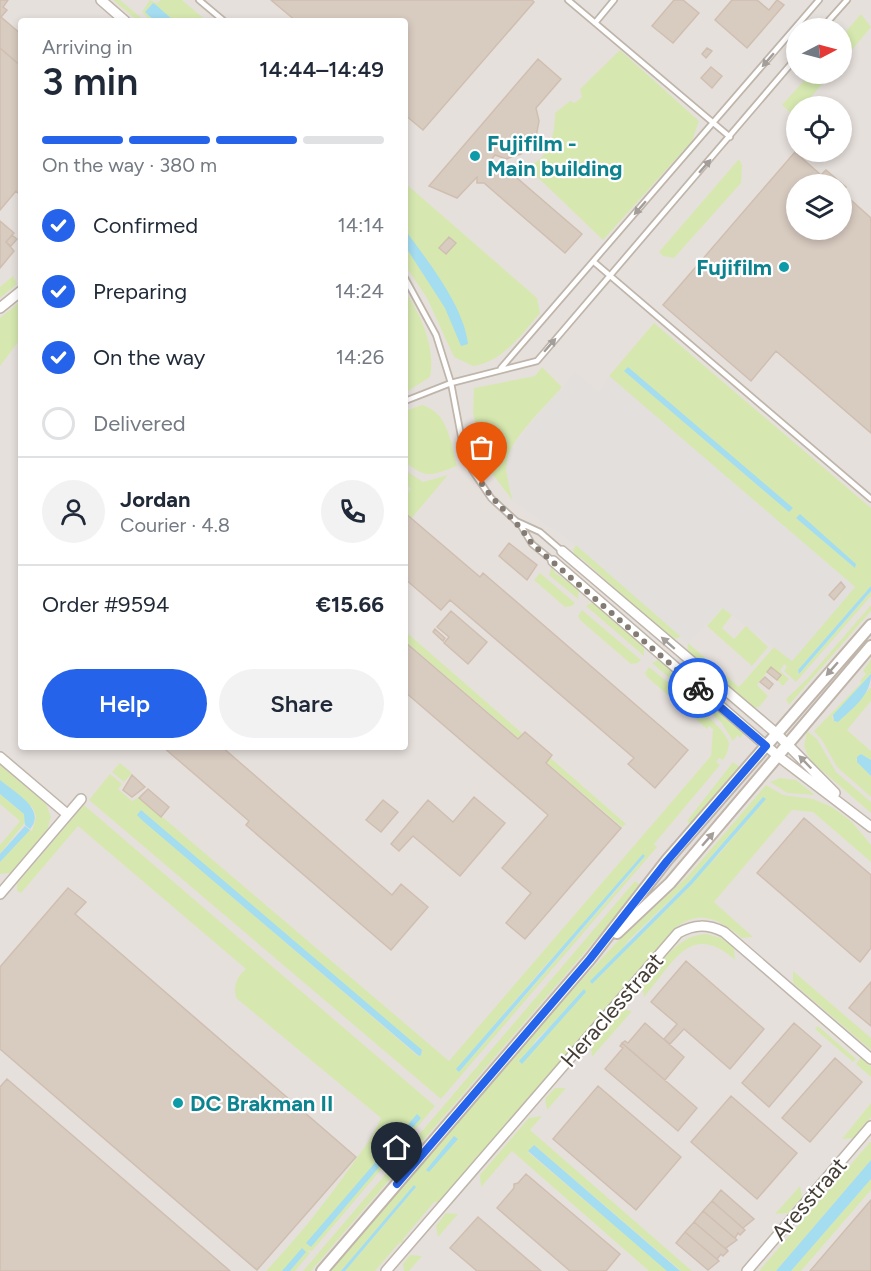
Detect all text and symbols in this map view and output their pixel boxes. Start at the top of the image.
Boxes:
north arrow [786,18,852,84]
map controls [786,18,852,240]
text: Arriving in [42,35,132,59]
one-way arrow [761,52,774,68]
text: 14:44–14:49 [259,56,384,83]
text: 3 min [42,58,138,105]
button: locate [786,96,852,162]
place label: Fujifilm - Main building [487,130,622,182]
marker: Fujifilm - Main building [468,149,482,163]
text: On the way · 380 m [42,153,217,177]
one-way arrow [698,158,711,174]
button: layers [786,174,852,240]
one-way arrow [634,200,647,216]
icon: check [42,209,75,242]
text: Confirmed [93,212,198,239]
text: 14:14 [338,213,384,237]
place label: Fujifilm [696,254,772,281]
marker: Fujifilm [777,260,791,274]
icon: check [42,275,75,308]
text: Preparing [93,278,187,305]
text: 14:24 [335,279,384,303]
one-way arrow [543,338,556,353]
icon: check [42,341,75,374]
text: On the way [93,344,205,371]
text: 14:26 [336,345,384,369]
text: Delivered [93,410,186,437]
pin [456,422,507,484]
icon: bag [465,431,498,464]
button: person [42,480,105,543]
button: phone [321,480,384,543]
text: Jordan [120,486,191,513]
text: Courier · 4.8 [120,513,230,537]
text: Order #9594 [42,591,169,618]
text: €15.66 [316,591,384,618]
one-way arrow [660,636,676,649]
courier [668,658,728,718]
one-way arrow [826,662,839,677]
button: Help [42,669,207,738]
button: Share [219,669,384,738]
icon: bike [682,672,715,705]
one-way arrow [799,755,813,769]
one-way arrow [701,831,714,847]
street label: Heraclesstraat [555,947,669,1073]
place label: DC Brakman II [190,1090,333,1117]
marker: DC Brakman II [171,1096,185,1110]
pin [371,1122,422,1184]
icon: home [380,1131,413,1164]
street label: Aresstraat [766,1152,852,1246]

